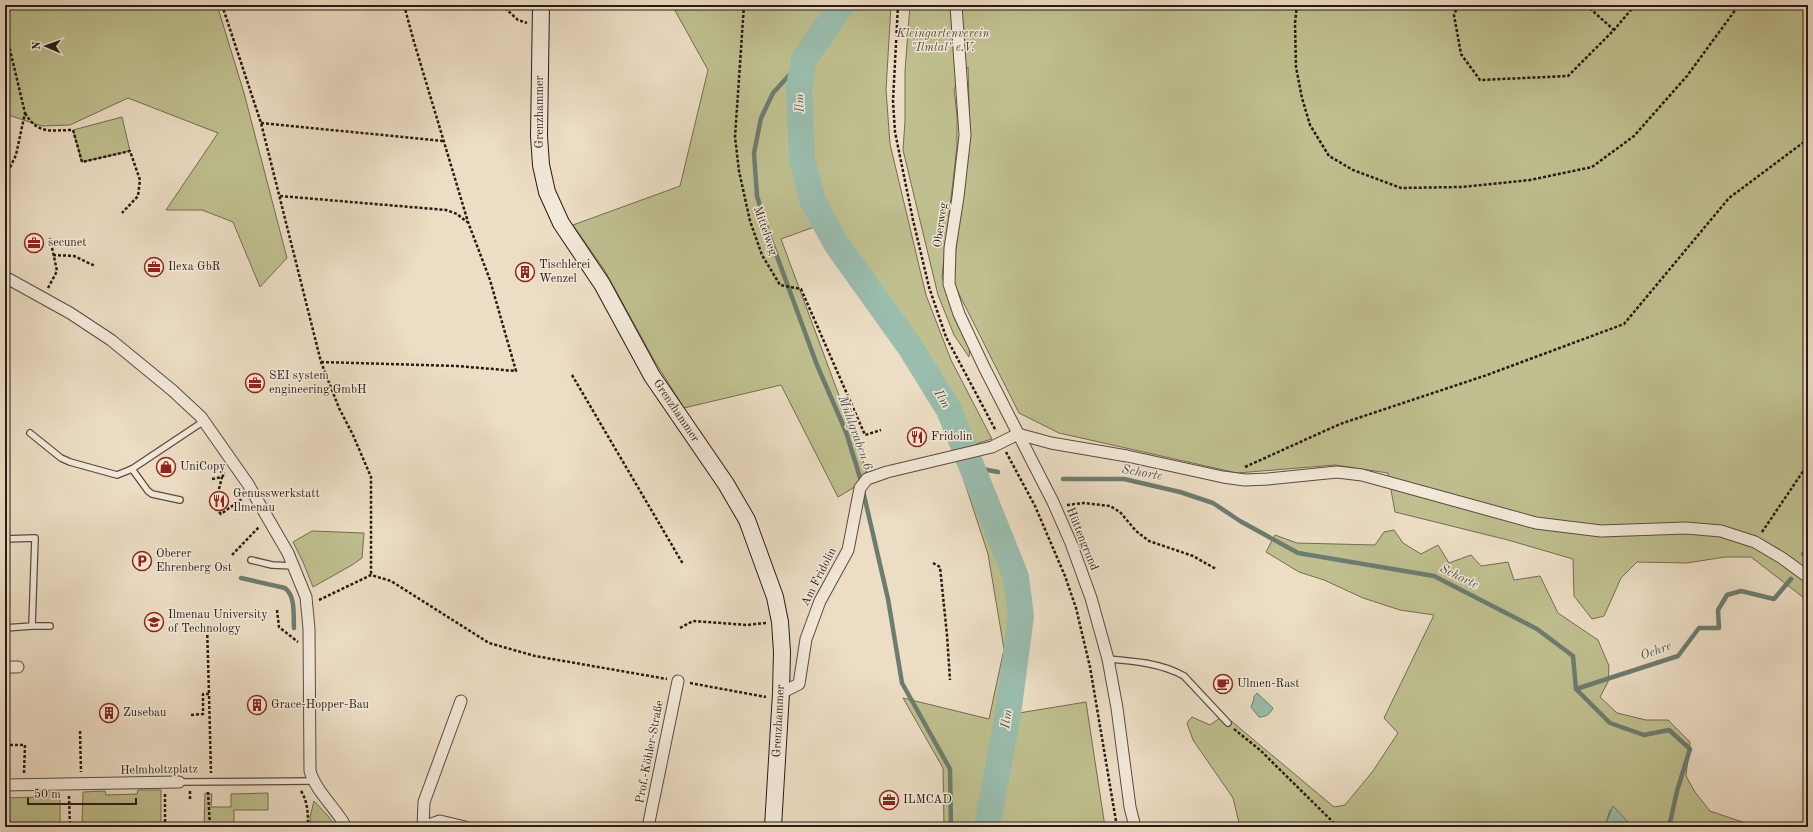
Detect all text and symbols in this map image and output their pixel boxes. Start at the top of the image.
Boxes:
north arrow [26,26,66,66]
park label: Kleingartenverein "Ilmtal" e.V. [896,28,990,54]
text: N [32,41,43,50]
street label: Grenzhammer [534,76,546,148]
water label: Ilm [793,93,807,114]
street label: Oberweg [932,201,950,248]
street label: Mittelweg [751,205,779,258]
office icon: secunet [23,232,45,254]
place label: secunet [48,237,87,249]
office icon: Ilexa GbR [143,256,165,278]
place label: Tischlerei Wenzel [539,259,590,285]
place label: Ilexa GbR [168,261,221,273]
building icon: Tischlerei Wenzel [514,261,536,283]
place label: SEI system engineering GmbH [269,370,367,396]
office icon: SEI system engineering GmbH [244,372,266,394]
street label: Grenzhammer [651,377,701,445]
water label: Ilm [931,386,953,411]
water label: Mühlgraben 6 [835,393,875,473]
restaurant icon: Fridolin [906,426,928,448]
place label: Fridolin [931,431,973,443]
shop icon: UniCopy [155,456,177,478]
place label: UniCopy [180,461,226,473]
water label: Schorte [1121,463,1163,483]
place label: Genusswerkstatt Ilmenau [233,488,320,514]
restaurant icon: Genusswerkstatt Ilmenau [208,490,230,512]
street label: Hüttengrund [1064,506,1100,572]
street label: Am Fridolin [799,546,839,608]
place label: Oberer Ehrenberg Ost [156,548,232,574]
parking icon: Oberer Ehrenberg Ost [131,550,153,572]
water label: Schorte [1438,562,1480,592]
place label: Ilmenau University of Technology [168,609,268,635]
school or university icon: Ilmenau University of Technology [143,611,165,633]
water label: Oehre [1639,639,1673,663]
cafe icon: Ulmen-Rast [1212,673,1234,695]
place label: Ulmen-Rast [1237,678,1300,690]
street label: Grenzhammer [771,684,787,758]
building icon: Grace-Hopper-Bau [246,694,268,716]
place label: Grace-Hopper-Bau [271,699,370,711]
street label: Prof.-Köhler-Straße [634,699,666,805]
building icon: Zusebau [98,702,120,724]
place label: Zusebau [123,707,167,719]
water label: Ilm [999,708,1015,731]
street label: Helmholtzplatz [120,763,198,777]
scale bar [28,780,136,806]
text: 50 m [34,788,61,801]
office icon: ILMCAD [878,789,900,811]
place label: ILMCAD [903,794,952,806]

